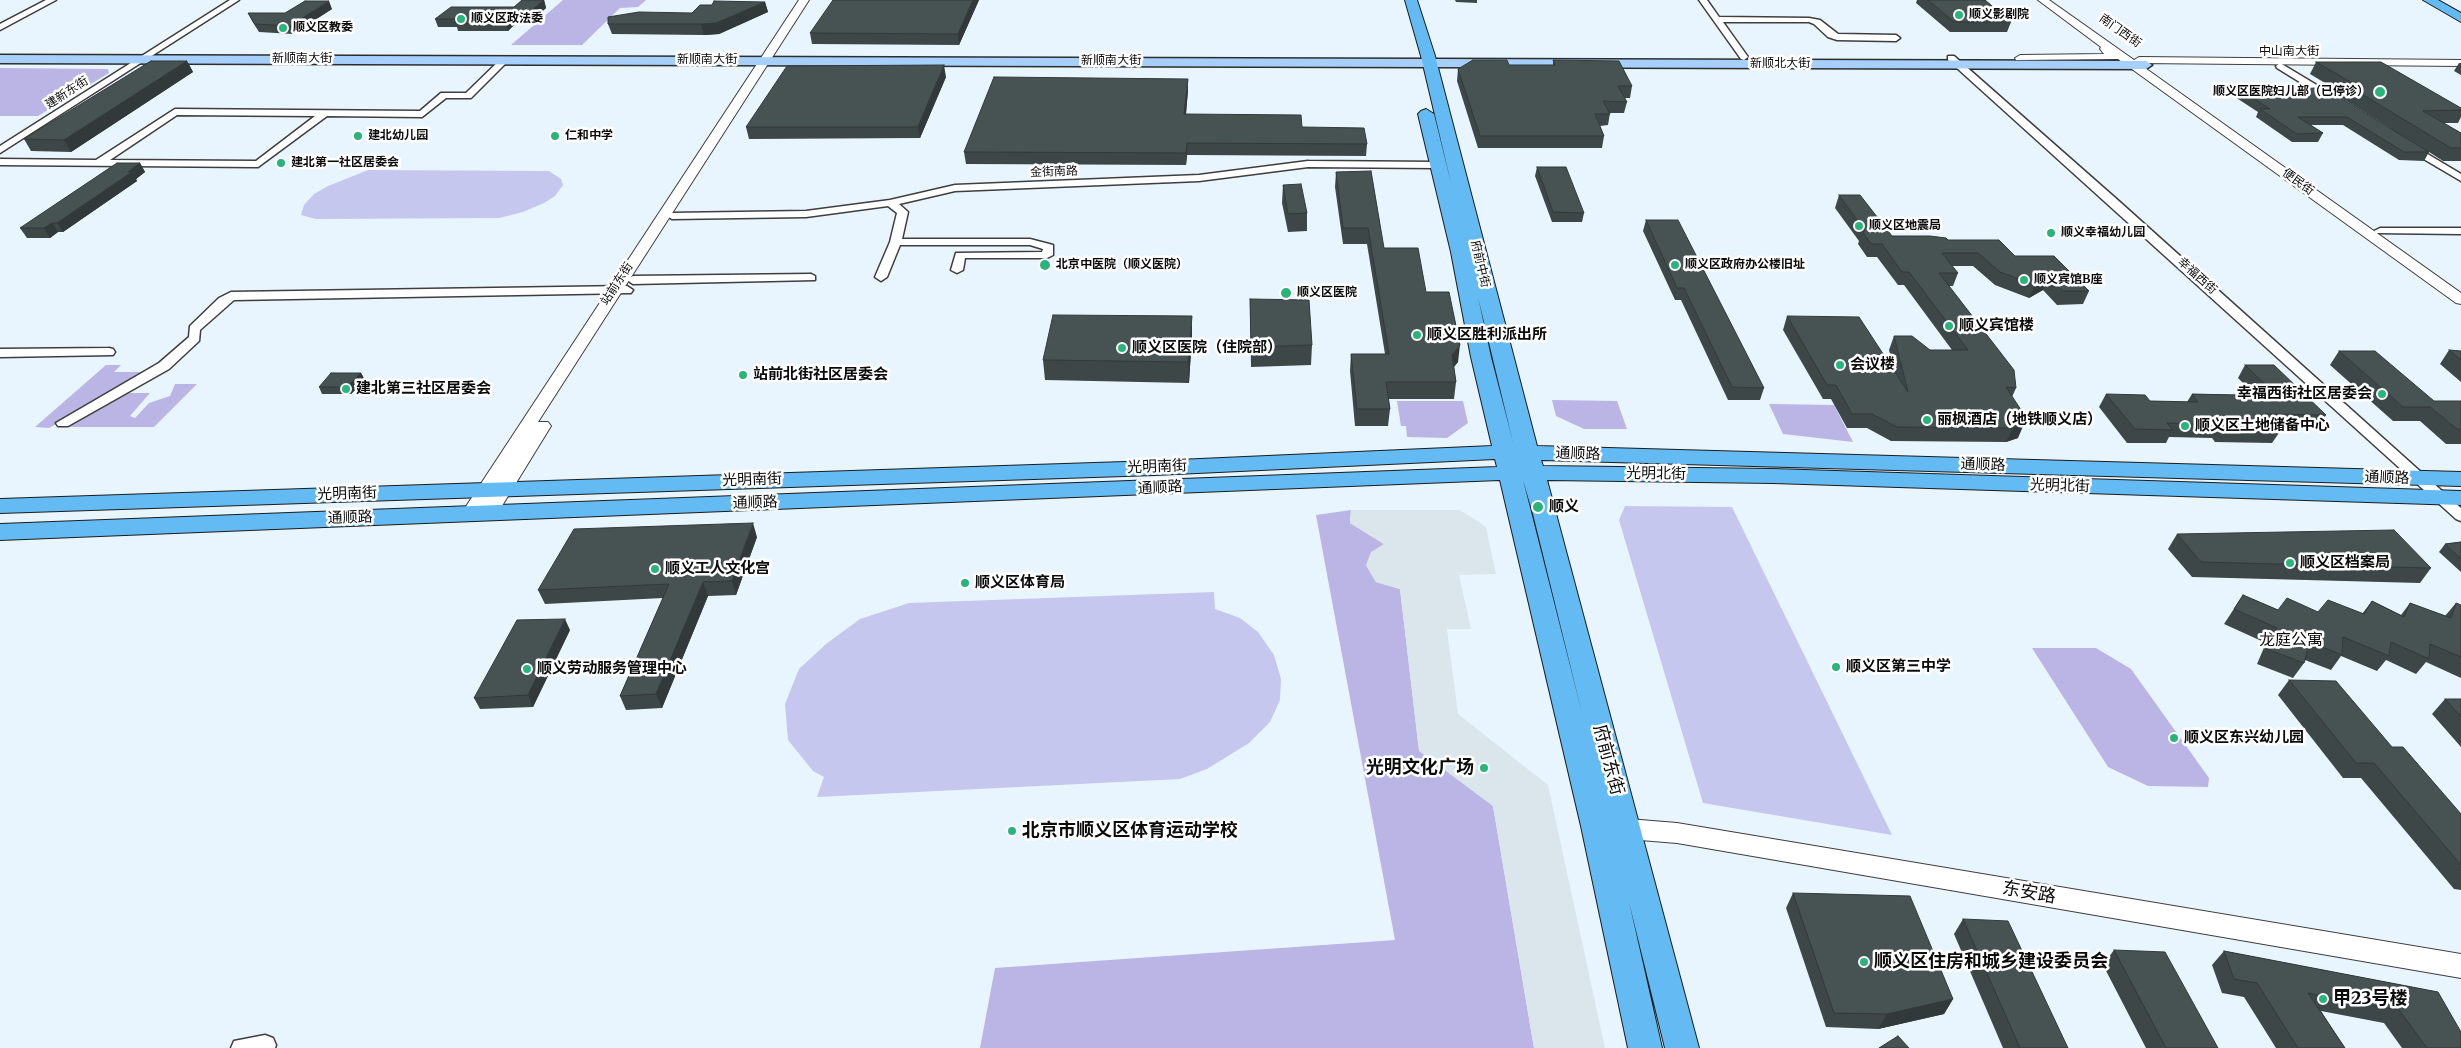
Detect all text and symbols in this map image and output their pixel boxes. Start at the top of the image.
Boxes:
place label: 顺义影剧院 [1969,8,2029,22]
marker: 顺义影剧院 [1953,9,1965,21]
street label: 南门西街 [2096,11,2144,51]
place label: 顺义区政法委 [471,12,543,26]
marker: 顺义区政法委 [455,13,467,25]
place label: 顺义区教委 [293,21,353,35]
marker: 顺义区教委 [277,22,289,34]
street label: 中山南大街 [2259,45,2319,59]
street label: 新顺南大街 [272,52,332,66]
street label: 新顺南大街 [677,53,737,67]
street label: 新顺南大街 [1081,54,1141,68]
street label: 新顺北大街 [1750,57,1810,71]
street label: 建新东街 [43,74,91,112]
place label: 顺义区医院妇儿部（已停诊） [2213,85,2369,99]
marker: 顺义区医院妇儿部（已停诊） [2373,85,2387,99]
place label: 建北幼儿园 [368,129,428,143]
place label: 仁和中学 [565,129,613,143]
marker: 建北幼儿园 [352,130,364,142]
marker: 仁和中学 [549,130,561,142]
place label: 建北第一社区居委会 [291,156,399,170]
marker: 建北第一社区居委会 [275,157,287,169]
street label: 金街南路 [1030,164,1078,180]
street label: 便民街 [2279,166,2317,198]
place label: 顺义区地震局 [1869,219,1941,233]
marker: 顺义区地震局 [1853,220,1865,232]
place label: 顺义幸福幼儿园 [2061,226,2145,240]
marker: 顺义幸福幼儿园 [2045,227,2057,239]
street label: 府前中街 [1468,239,1492,289]
street label: 幸福西街 [2174,255,2220,297]
marker: 北京中医院（顺义医院） [1038,258,1052,272]
place label: 北京中医院（顺义医院） [1056,258,1188,272]
place label: 顺义区政府办公楼旧址 [1685,258,1805,272]
marker: 顺义区政府办公楼旧址 [1669,259,1681,271]
street label: 站前东街 [598,260,636,308]
place label: 顺义宾馆B座 [2034,273,2102,287]
marker: 顺义宾馆B座 [2018,274,2030,286]
marker: 顺义区医院 [1279,286,1293,300]
place label: 顺义区医院 [1297,286,1357,300]
place label: 顺义宾馆楼 [1959,317,2034,335]
marker: 顺义宾馆楼 [1943,320,1955,332]
place label: 顺义区胜利派出所 [1427,326,1547,344]
marker: 顺义区胜利派出所 [1411,329,1423,341]
place label: 顺义区医院（住院部） [1132,339,1282,357]
marker: 顺义区医院（住院部） [1116,342,1128,354]
place label: 会议楼 [1850,356,1895,374]
marker: 会议楼 [1834,359,1846,371]
place label: 站前北街社区居委会 [753,366,888,384]
marker: 站前北街社区居委会 [737,369,749,381]
place label: 建北第三社区居委会 [356,380,491,398]
marker: 建北第三社区居委会 [340,383,352,395]
place label: 幸福西街社区居委会 [2237,385,2372,403]
marker: 幸福西街社区居委会 [2376,388,2388,400]
place label: 丽枫酒店（地铁顺义店） [1937,411,2102,429]
marker: 丽枫酒店（地铁顺义店） [1921,414,1933,426]
place label: 顺义区土地储备中心 [2195,417,2330,435]
marker: 顺义区土地储备中心 [2179,420,2191,432]
street label: 通顺路 [1555,444,1601,464]
street label: 通顺路 [1960,455,2006,475]
street label: 光明南街 [1127,457,1187,477]
street label: 光明北街 [1626,464,1686,484]
street label: 通顺路 [2364,468,2410,488]
street label: 光明南街 [722,470,782,490]
street label: 光明北街 [2030,476,2090,496]
street label: 通顺路 [1137,478,1183,498]
street label: 光明南街 [317,484,377,504]
street label: 通顺路 [732,493,778,513]
place label: 顺义 [1549,498,1579,516]
marker: 顺义 [1531,500,1545,514]
street label: 通顺路 [327,508,373,528]
place label: 顺义区档案局 [2300,554,2390,572]
marker: 顺义区档案局 [2284,557,2296,569]
place label: 顺义工人文化宫 [665,560,770,578]
marker: 顺义工人文化宫 [649,563,661,575]
place label: 顺义区体育局 [975,574,1065,592]
marker: 顺义区体育局 [959,577,971,589]
district label: 龙庭公寓 [2259,630,2323,650]
place label: 顺义区第三中学 [1846,658,1951,676]
place label: 顺义劳动服务管理中心 [537,660,687,678]
marker: 顺义区第三中学 [1830,661,1842,673]
marker: 顺义劳动服务管理中心 [521,663,533,675]
street label: 府前东街 [1588,722,1628,798]
place label: 顺义区东兴幼儿园 [2184,729,2304,747]
marker: 顺义区东兴幼儿园 [2168,732,2180,744]
place label: 光明文化广场 [1366,757,1474,779]
marker: 光明文化广场 [1478,762,1490,774]
place label: 北京市顺义区体育运动学校 [1022,820,1238,842]
marker: 北京市顺义区体育运动学校 [1006,825,1018,837]
street label: 东安路 [2001,878,2057,908]
place label: 顺义区住房和城乡建设委员会 [1874,951,2108,973]
marker: 顺义区住房和城乡建设委员会 [1858,956,1870,968]
place label: 甲23号楼 [2333,988,2407,1010]
marker: 甲23号楼 [2317,993,2329,1005]

